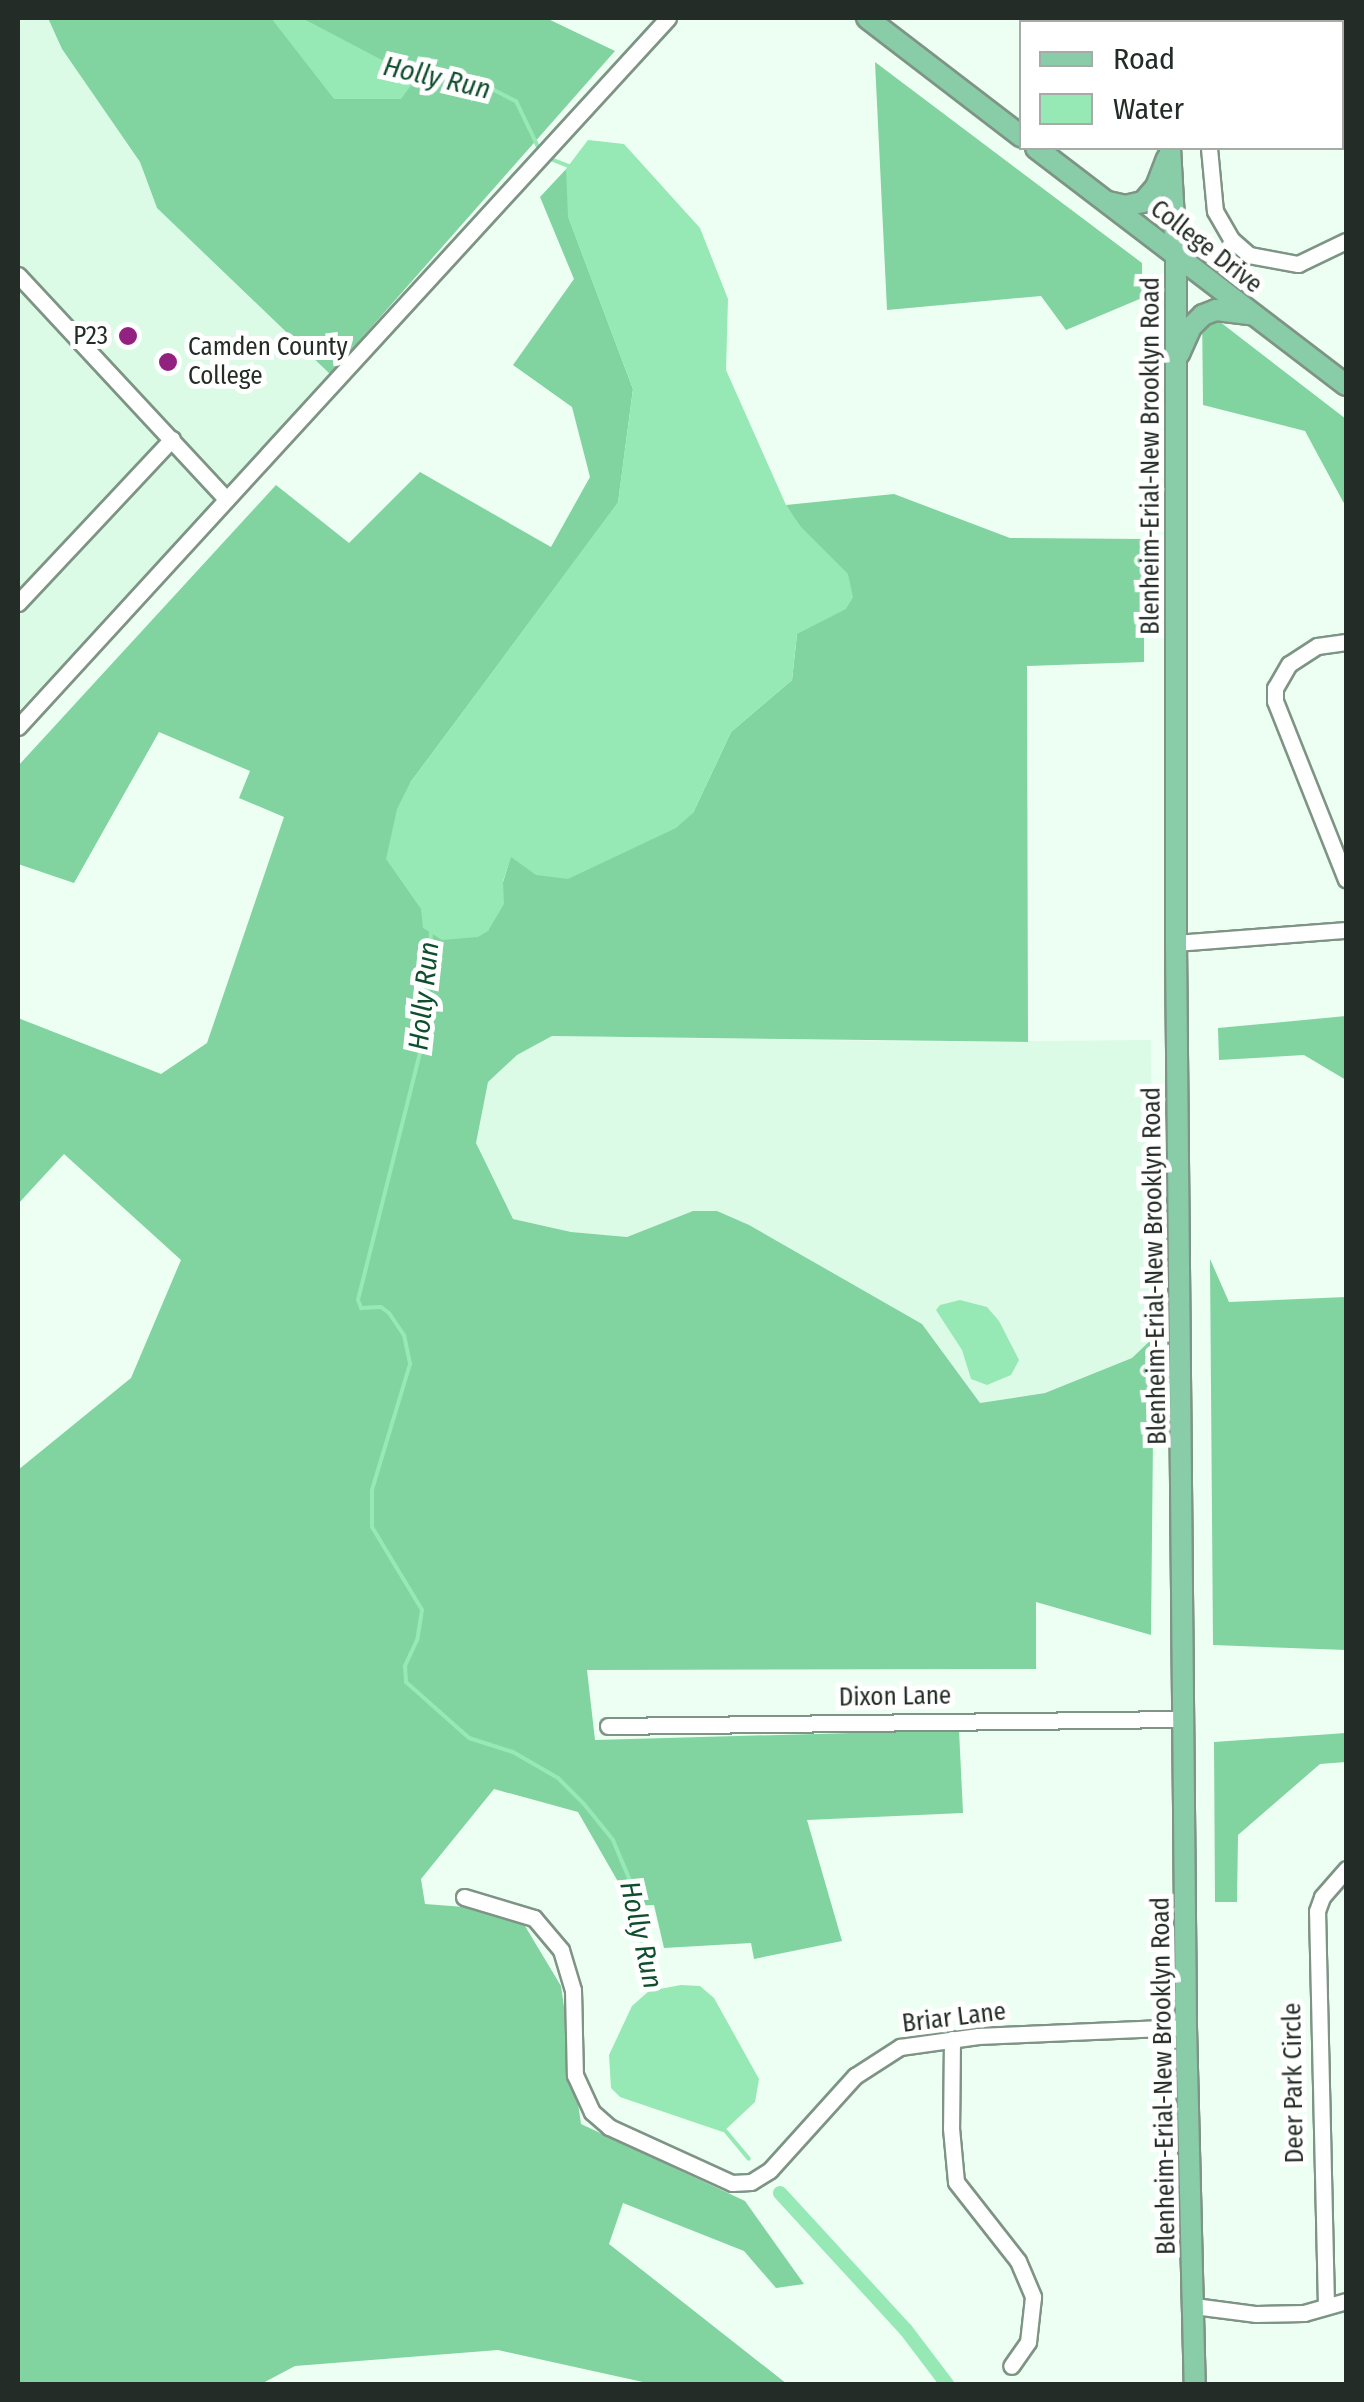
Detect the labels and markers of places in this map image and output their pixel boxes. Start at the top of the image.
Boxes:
place label: P23 [73,321,108,351]
marker: P23 [117,325,139,347]
place label: Camden County College [188,333,348,392]
marker: Camden County College [157,351,179,373]

